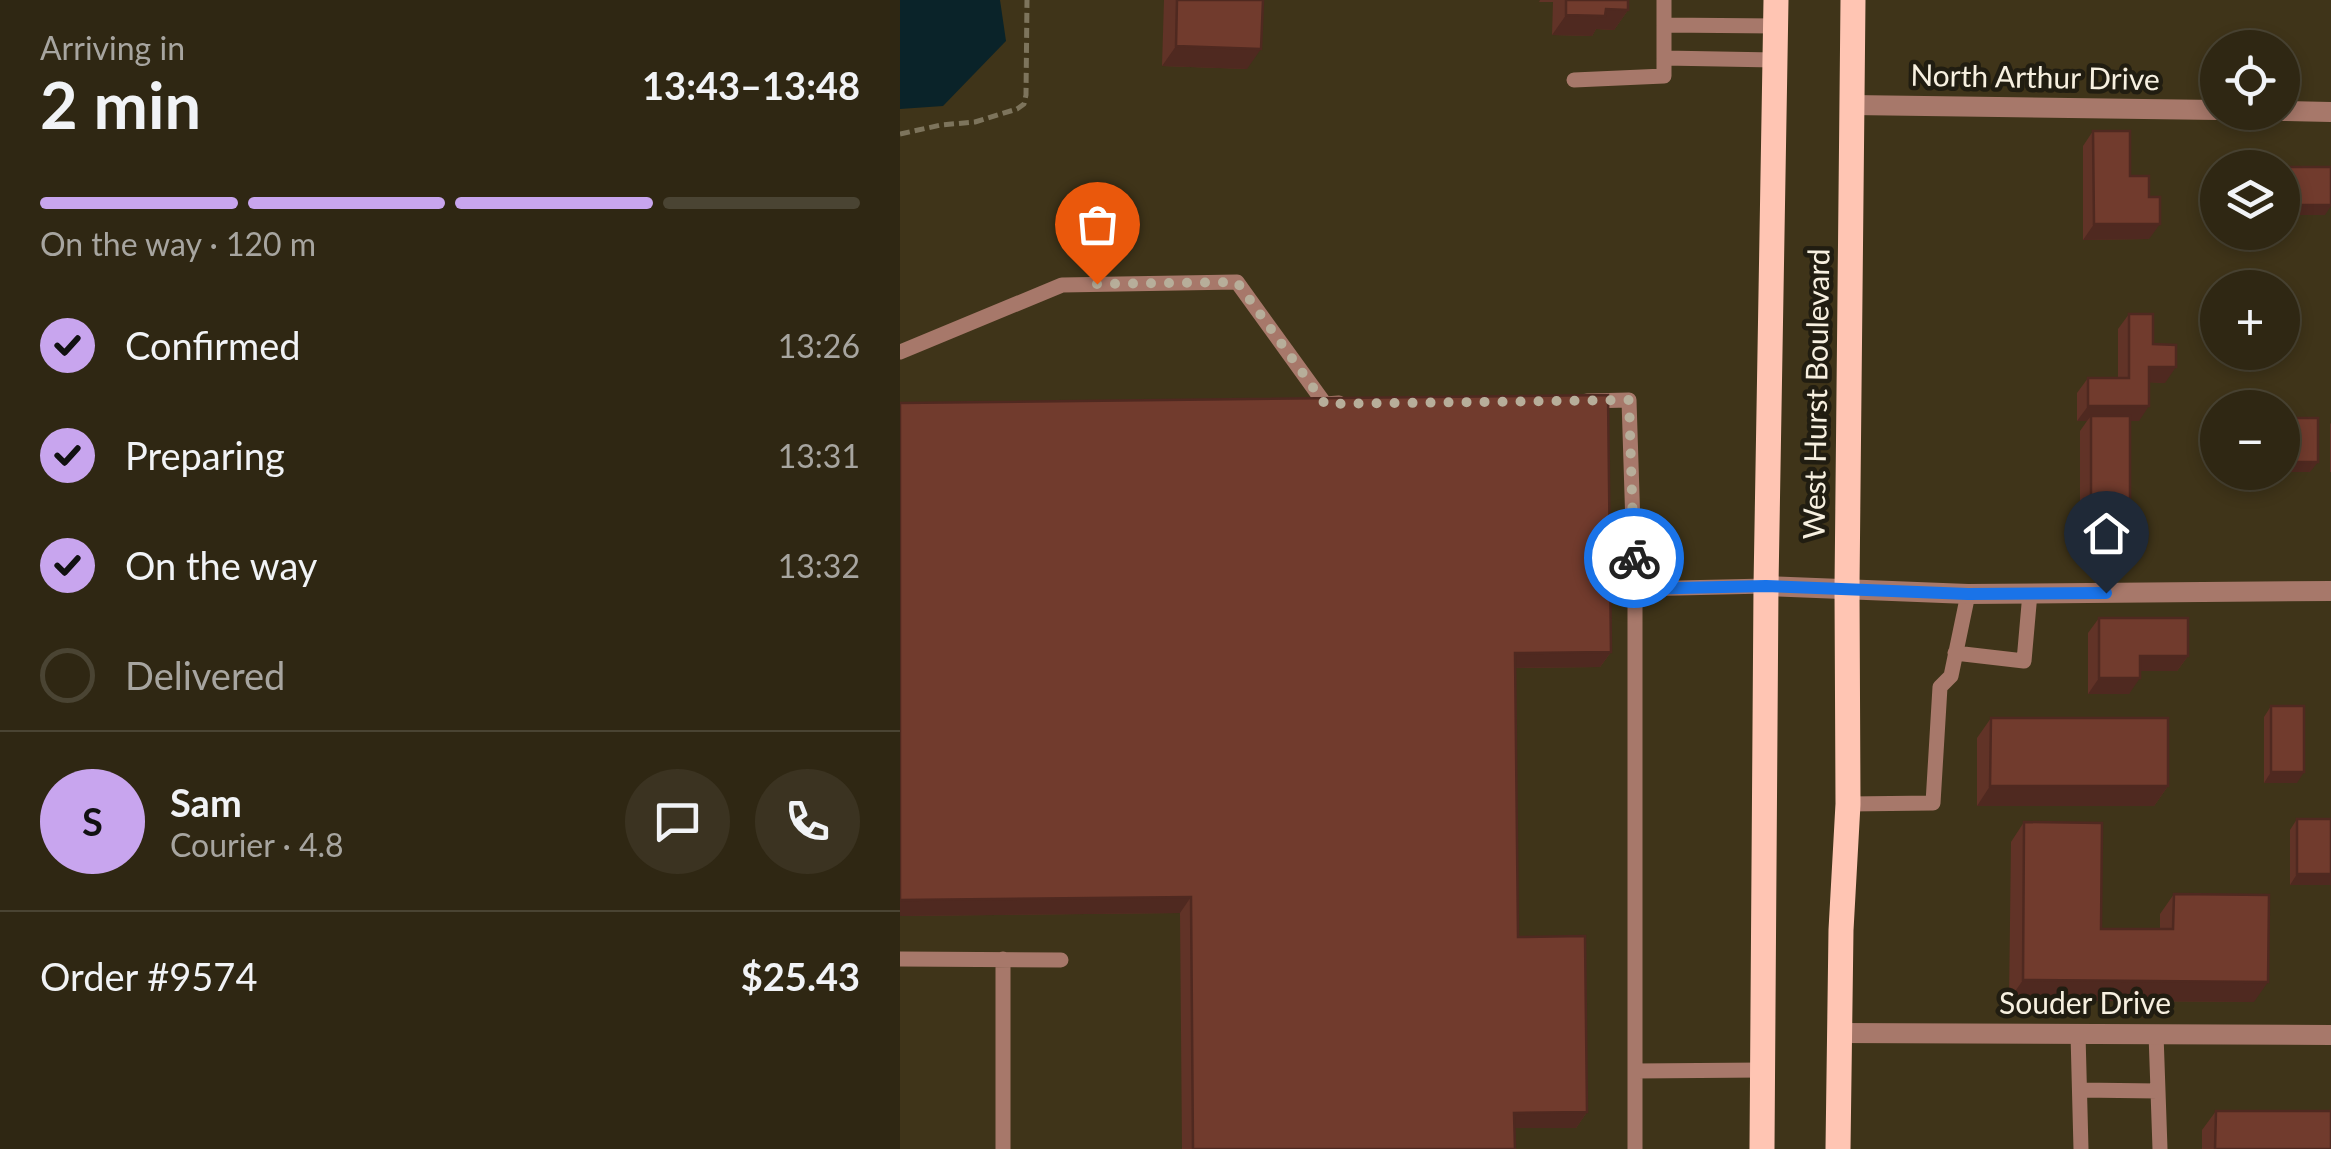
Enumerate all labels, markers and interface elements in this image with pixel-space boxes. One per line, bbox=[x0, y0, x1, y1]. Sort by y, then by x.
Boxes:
text: Arriving in bbox=[40, 28, 185, 67]
map controls bbox=[2200, 30, 2300, 490]
button: locate bbox=[2200, 30, 2300, 130]
street label: North Arthur Drive bbox=[1910, 56, 2160, 96]
text: 13:43–13:48 bbox=[642, 62, 860, 108]
text: 2 min bbox=[40, 65, 201, 143]
button: layers bbox=[2200, 150, 2300, 250]
pin bbox=[1055, 182, 1140, 285]
icon: bag bbox=[1070, 197, 1125, 252]
text: On the way · 120 m bbox=[40, 224, 316, 263]
street label: West Hurst Boulevard bbox=[1794, 248, 1836, 540]
button: + bbox=[2200, 270, 2300, 370]
icon: check bbox=[40, 318, 95, 373]
text: Confirmed bbox=[125, 322, 301, 368]
text: 13:26 bbox=[778, 326, 860, 365]
button: − bbox=[2200, 390, 2300, 490]
icon: check bbox=[40, 428, 95, 483]
text: Preparing bbox=[125, 432, 285, 478]
text: 13:31 bbox=[778, 436, 860, 475]
pin bbox=[2064, 491, 2149, 594]
icon: home bbox=[2079, 506, 2134, 561]
courier bbox=[1584, 508, 1684, 608]
icon: bike bbox=[1607, 531, 1662, 586]
icon: check bbox=[40, 538, 95, 593]
text: On the way bbox=[125, 542, 317, 588]
text: 13:32 bbox=[778, 546, 860, 585]
text: Delivered bbox=[125, 652, 285, 698]
button: chat bbox=[625, 769, 730, 874]
button: phone bbox=[755, 769, 860, 874]
text: Sam bbox=[170, 779, 242, 825]
text: S bbox=[82, 798, 103, 844]
text: Courier · 4.8 bbox=[170, 825, 344, 864]
text: Order #9574 bbox=[40, 953, 257, 999]
text: $25.43 bbox=[741, 953, 860, 999]
street label: Souder Drive bbox=[1999, 984, 2171, 1020]

